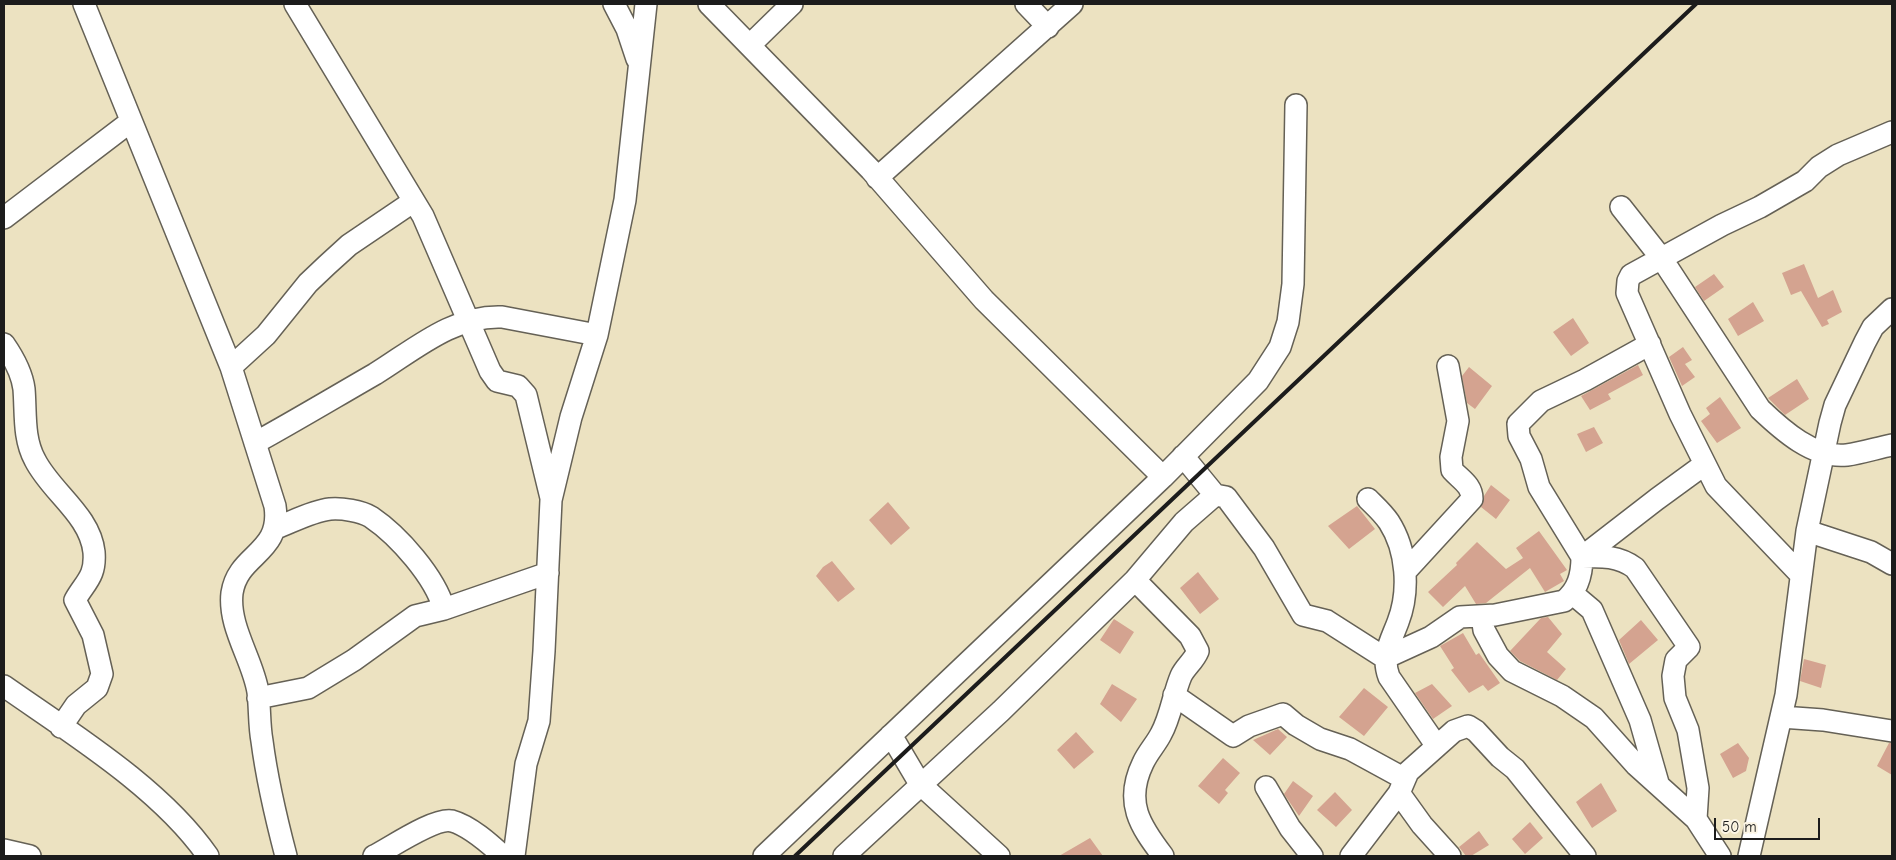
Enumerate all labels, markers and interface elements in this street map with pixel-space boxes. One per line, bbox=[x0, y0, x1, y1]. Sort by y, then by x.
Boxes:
scale bar bbox=[1716, 808, 1822, 840]
text: 50 m bbox=[1722, 818, 1757, 836]

